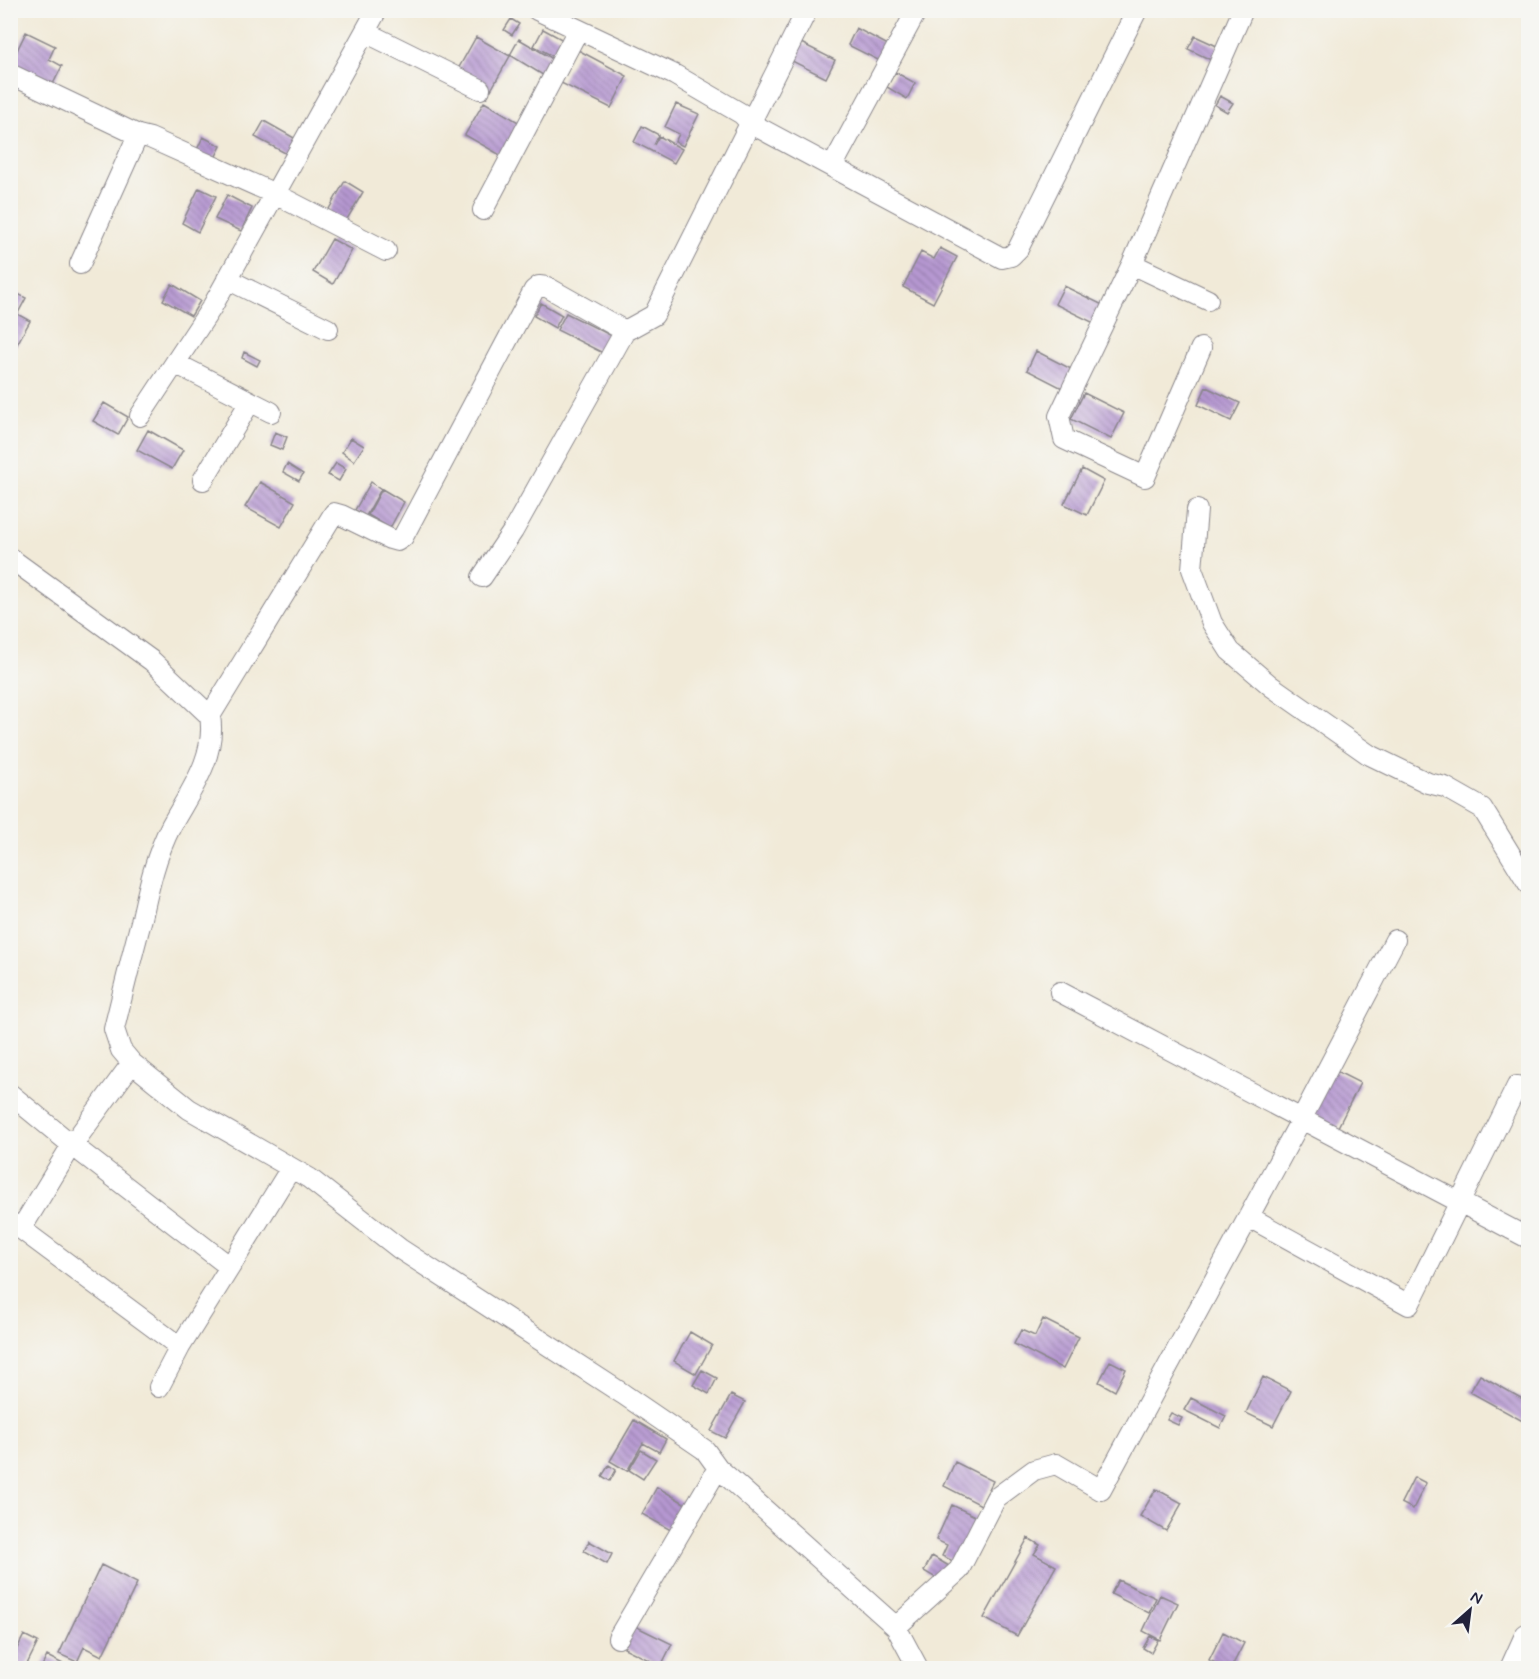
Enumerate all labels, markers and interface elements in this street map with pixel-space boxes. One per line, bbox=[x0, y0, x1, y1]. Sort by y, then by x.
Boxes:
north arrow bbox=[1440, 1580, 1500, 1640]
text: N bbox=[1467, 1586, 1486, 1610]

